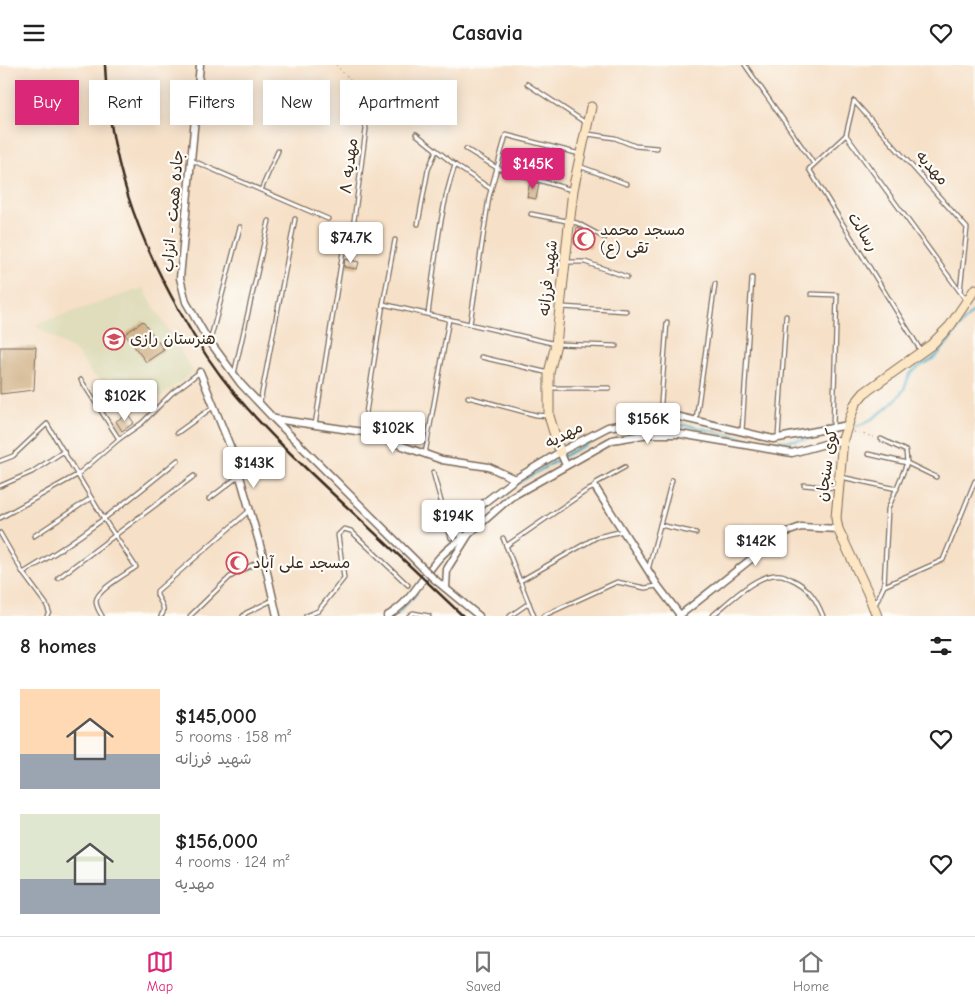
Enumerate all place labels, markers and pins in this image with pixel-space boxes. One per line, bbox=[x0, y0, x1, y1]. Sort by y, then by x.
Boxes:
pin: $145K bbox=[498, 147, 568, 190]
pin: $74.7K bbox=[310, 221, 392, 264]
place label: مسجد محمد تقی (ع) bbox=[600, 221, 685, 259]
mosque icon: مسجد محمد تقی (ع) bbox=[572, 227, 596, 251]
school or university icon: هنرستان رازی bbox=[102, 327, 126, 351]
place label: هنرستان رازی bbox=[130, 330, 216, 348]
pin: $102K bbox=[90, 379, 160, 422]
pin: $156K bbox=[613, 403, 683, 445]
pin: $102K bbox=[358, 411, 428, 454]
pin: $143K bbox=[219, 447, 289, 489]
pin: $194K bbox=[418, 499, 488, 542]
pin: $142K bbox=[721, 525, 791, 567]
mosque icon: مسجد علی آباد bbox=[225, 551, 249, 575]
place label: مسجد علی آباد bbox=[253, 554, 350, 573]

